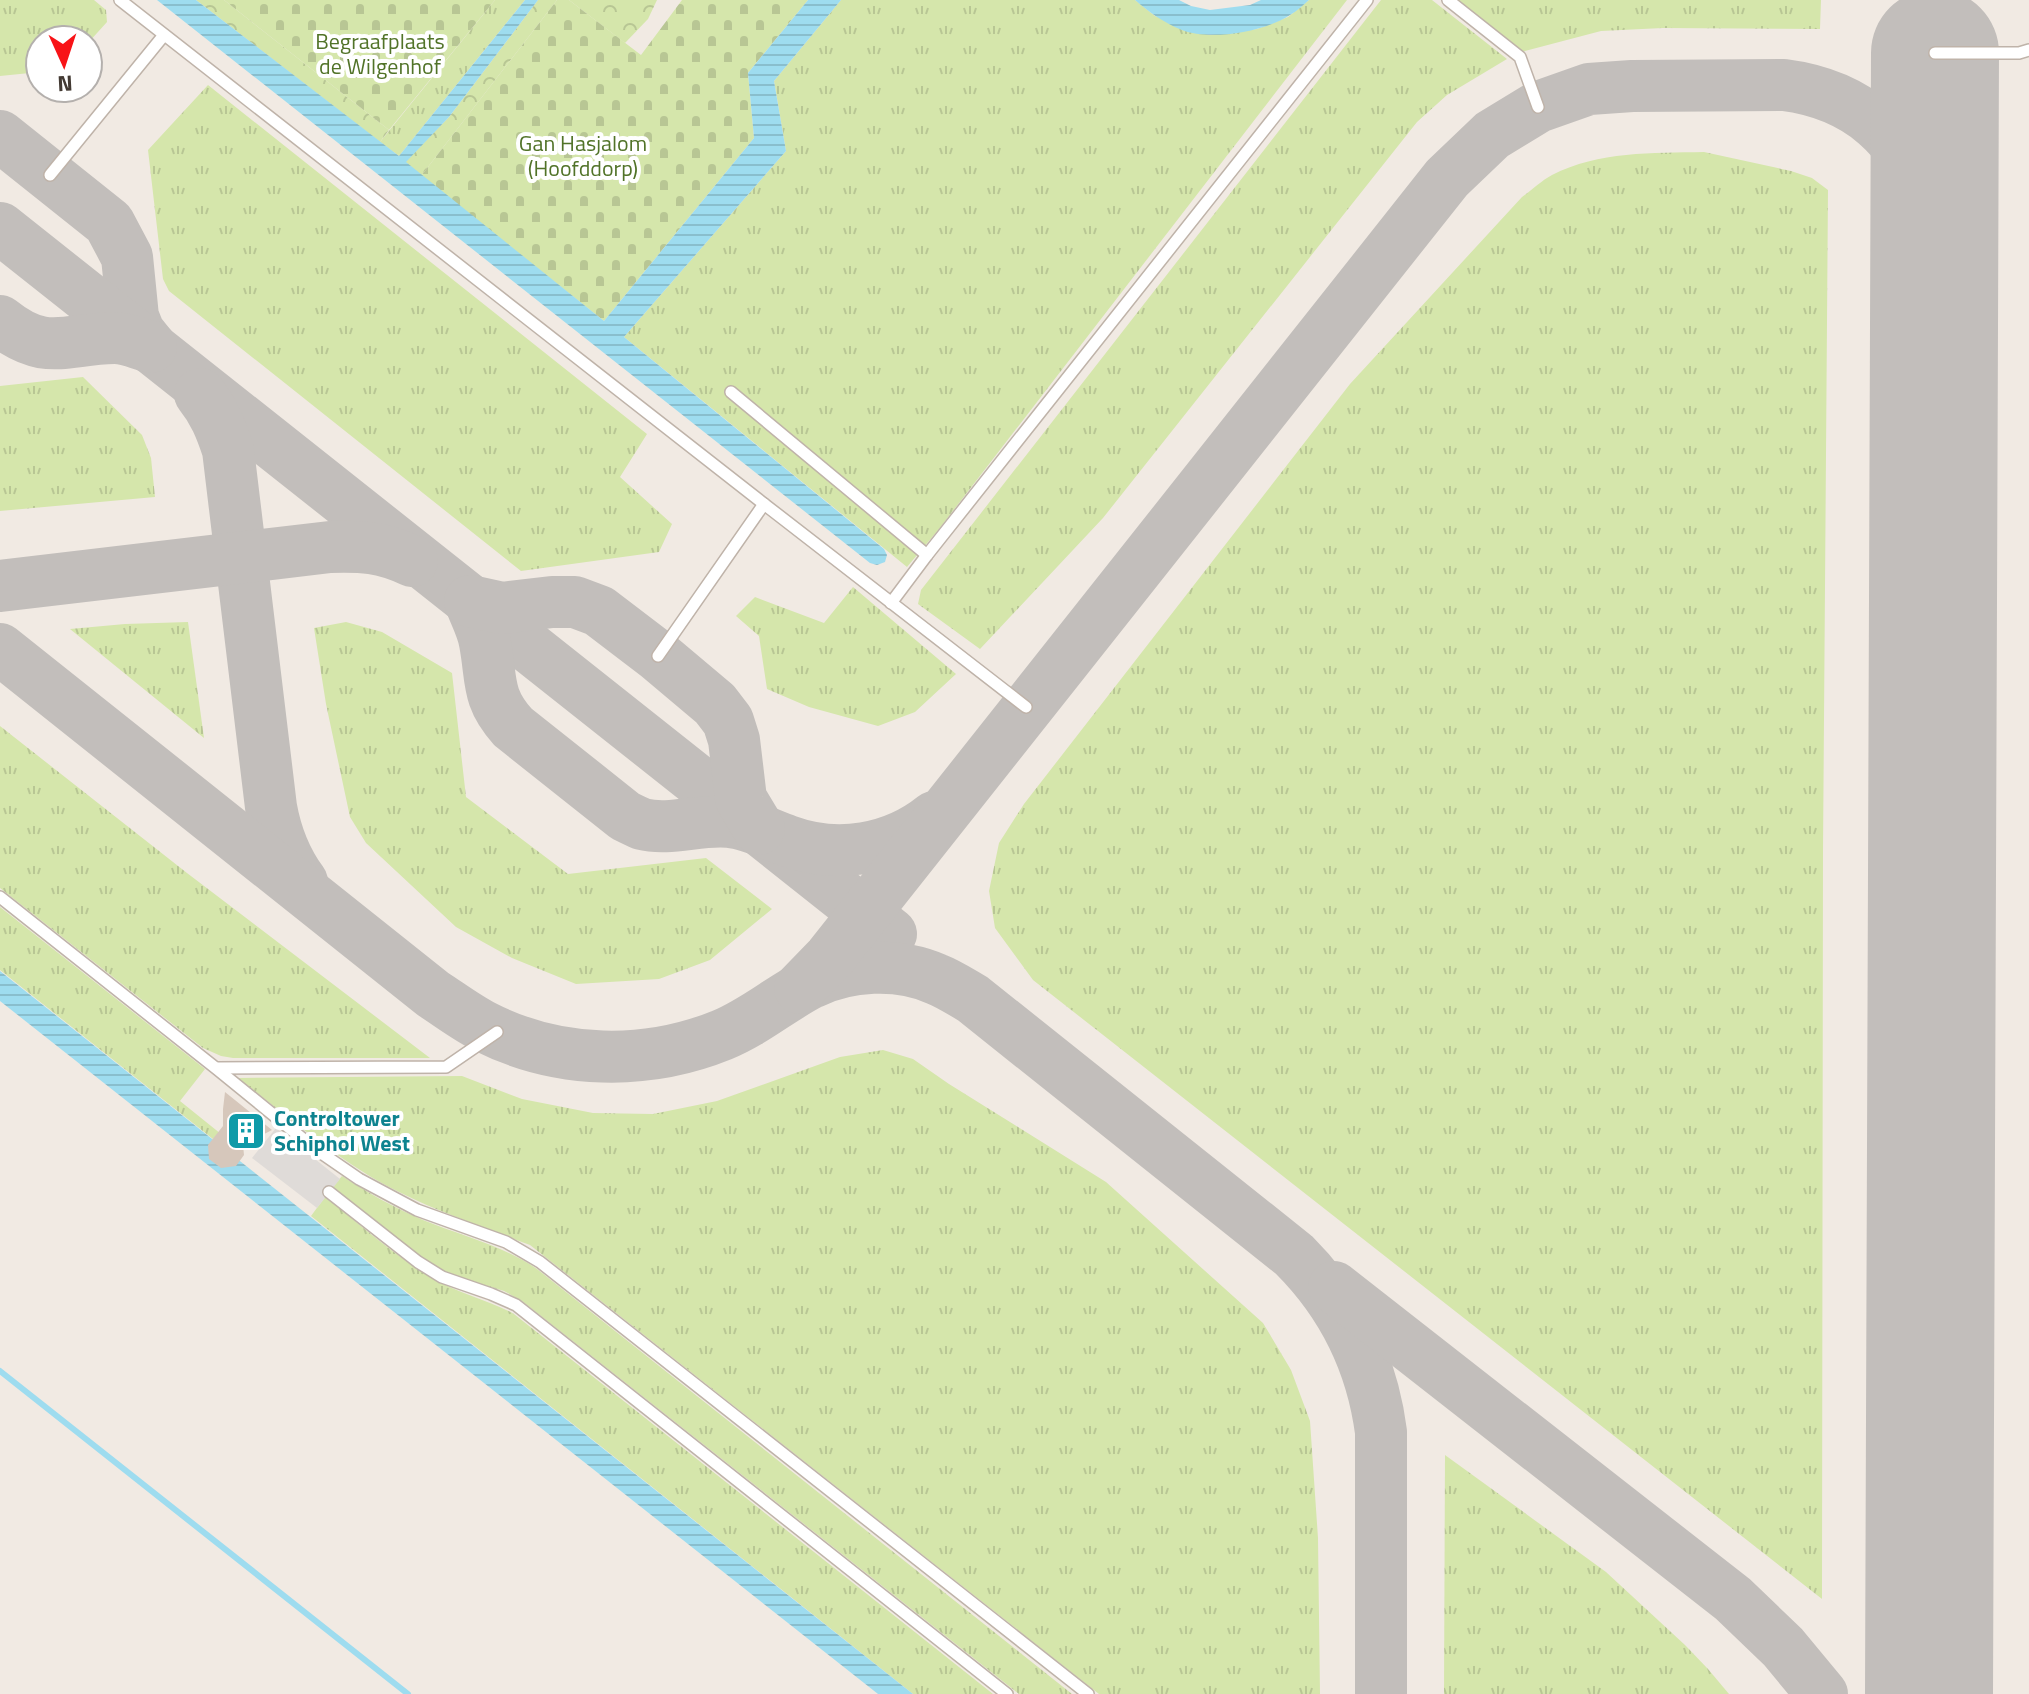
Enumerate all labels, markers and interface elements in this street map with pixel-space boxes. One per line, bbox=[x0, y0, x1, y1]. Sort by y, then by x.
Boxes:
north arrow bbox=[24, 24, 104, 104]
park label: Begraafplaats de Wilgenhof bbox=[315, 24, 445, 83]
text: N bbox=[57, 67, 74, 101]
park label: Gan Hasjalom (Hoofddorp) bbox=[519, 126, 647, 185]
place label: Controltower Schiphol West bbox=[274, 1101, 410, 1160]
building icon: Controltower Schiphol West bbox=[225, 1110, 267, 1152]

